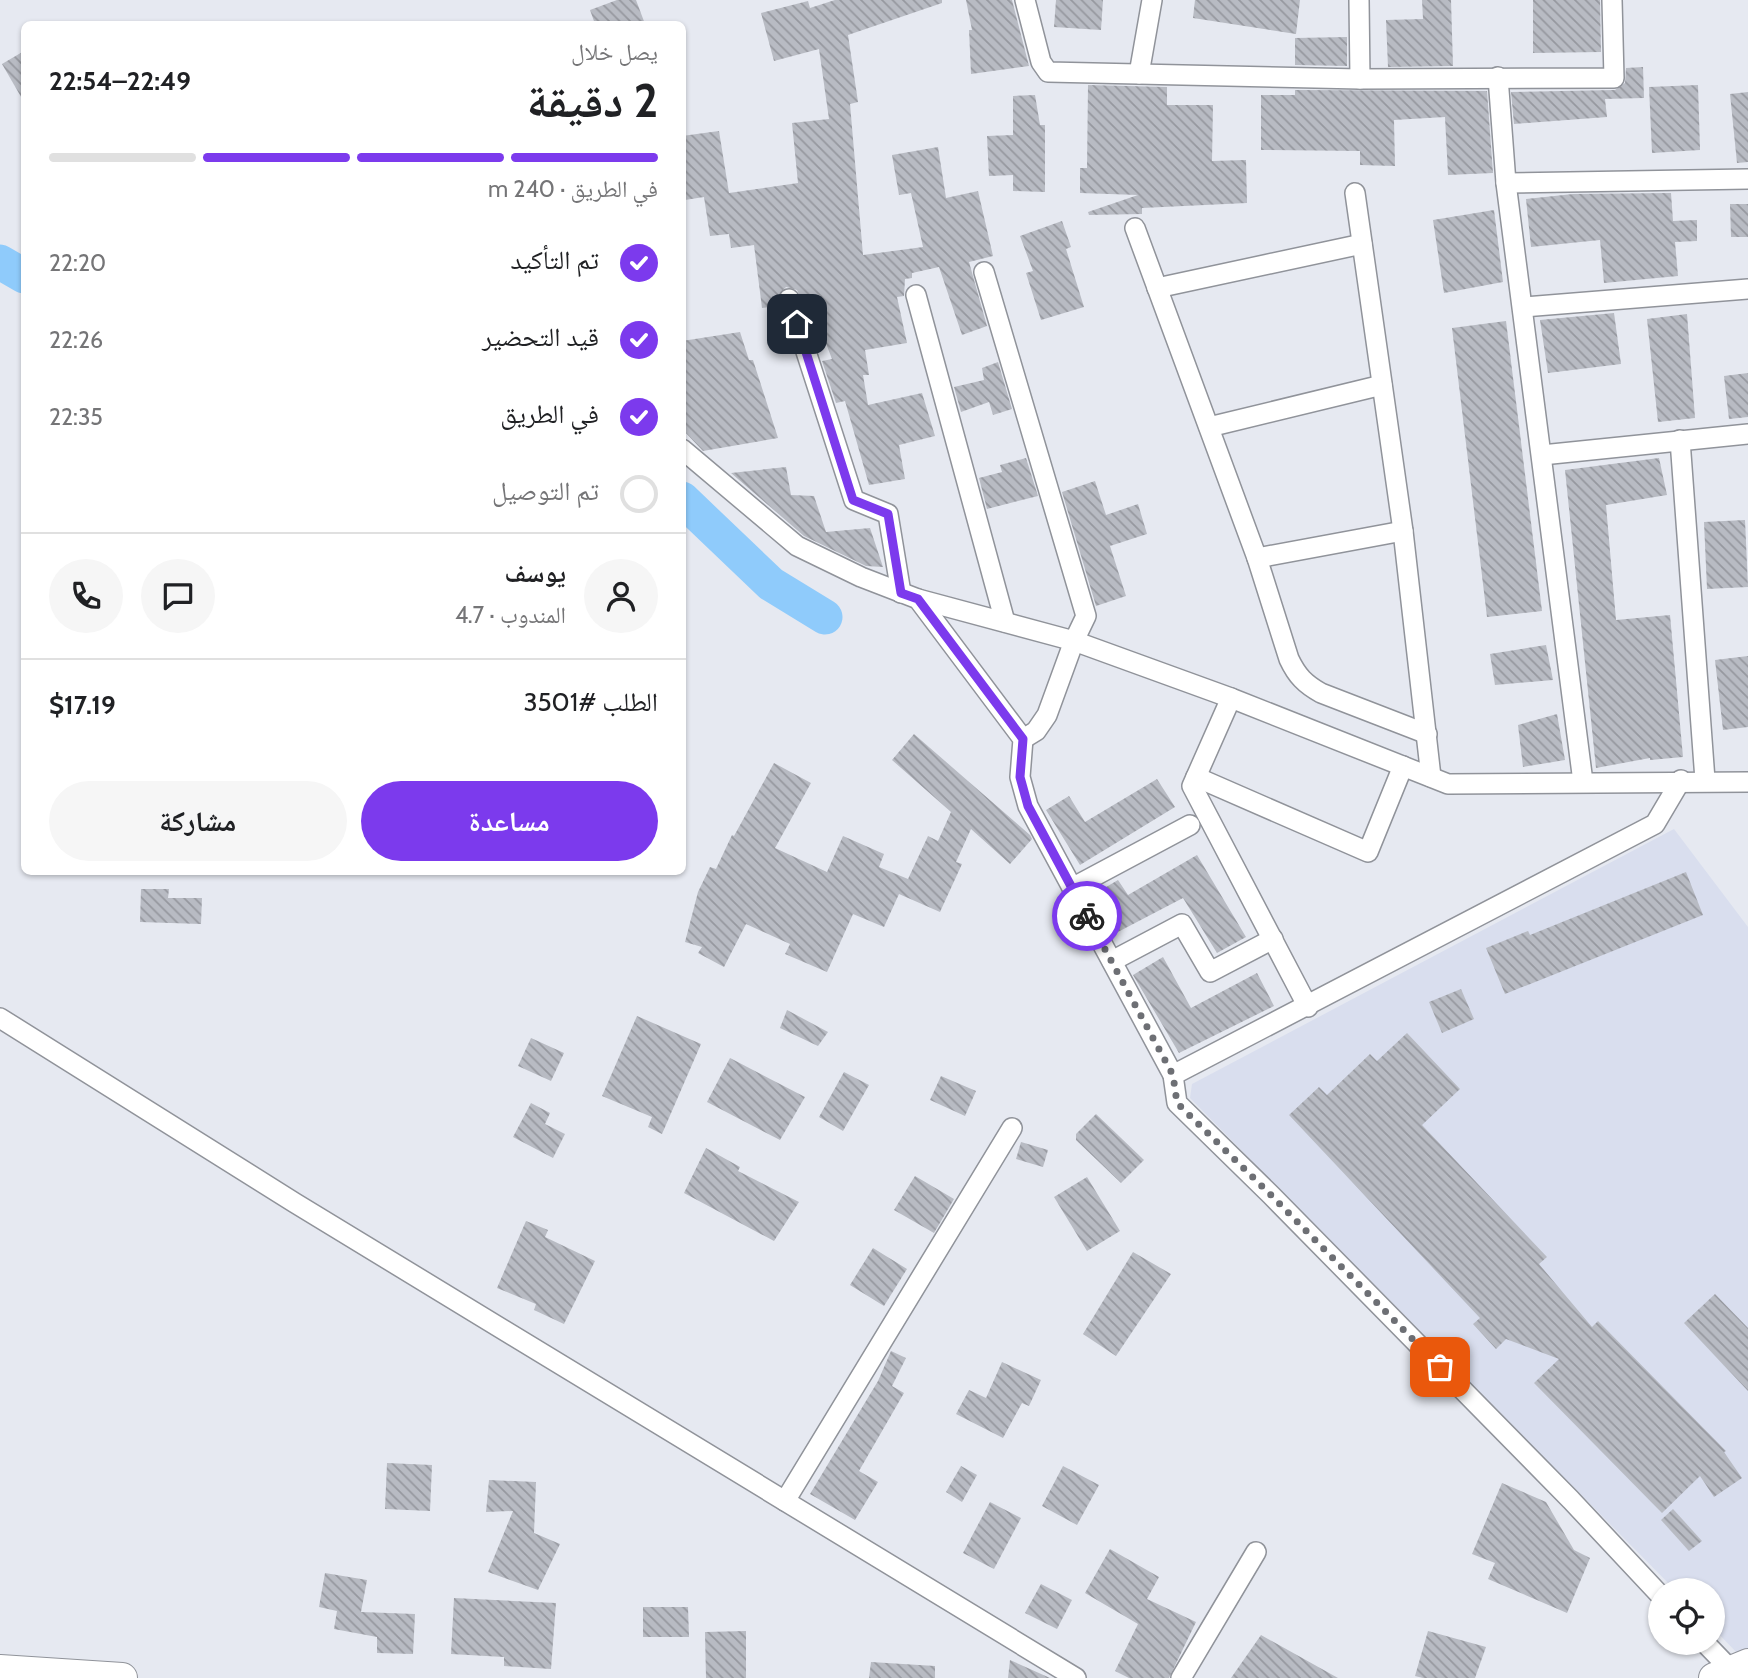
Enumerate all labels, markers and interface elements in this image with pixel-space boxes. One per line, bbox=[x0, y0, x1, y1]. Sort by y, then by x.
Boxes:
text: يصل خلال bbox=[571, 38, 658, 66]
text: 22:49–22:54 bbox=[49, 65, 191, 97]
text: 2 دقيقة bbox=[527, 73, 658, 129]
text: في الطريق · 240 m bbox=[488, 175, 658, 203]
text: تم التأكيد bbox=[510, 244, 599, 276]
icon: check bbox=[620, 244, 658, 282]
text: 22:20 bbox=[49, 249, 106, 277]
pin bbox=[767, 294, 827, 354]
icon: home bbox=[778, 305, 816, 343]
text: قيد التحضير bbox=[482, 321, 599, 353]
icon: check bbox=[620, 321, 658, 359]
text: 22:26 bbox=[49, 326, 103, 354]
text: في الطريق bbox=[500, 398, 599, 430]
icon: check bbox=[620, 398, 658, 436]
text: 22:35 bbox=[49, 403, 103, 431]
text: تم التوصيل bbox=[492, 475, 599, 507]
text: يوسف bbox=[505, 557, 566, 589]
button: phone bbox=[49, 559, 123, 633]
button: chat bbox=[141, 559, 215, 633]
button: person bbox=[584, 559, 658, 633]
text: المندوب · 4.7 bbox=[455, 601, 566, 629]
text: الطلب #3501 bbox=[523, 686, 658, 718]
text: $17.19 bbox=[49, 689, 116, 721]
button: مشاركة bbox=[49, 781, 347, 861]
button: مساعدة bbox=[361, 781, 658, 861]
courier bbox=[1052, 881, 1122, 951]
icon: bike bbox=[1068, 897, 1106, 935]
pin bbox=[1410, 1337, 1470, 1397]
icon: bag bbox=[1421, 1348, 1459, 1386]
map controls bbox=[1648, 1578, 1725, 1655]
button: locate bbox=[1648, 1578, 1725, 1655]

